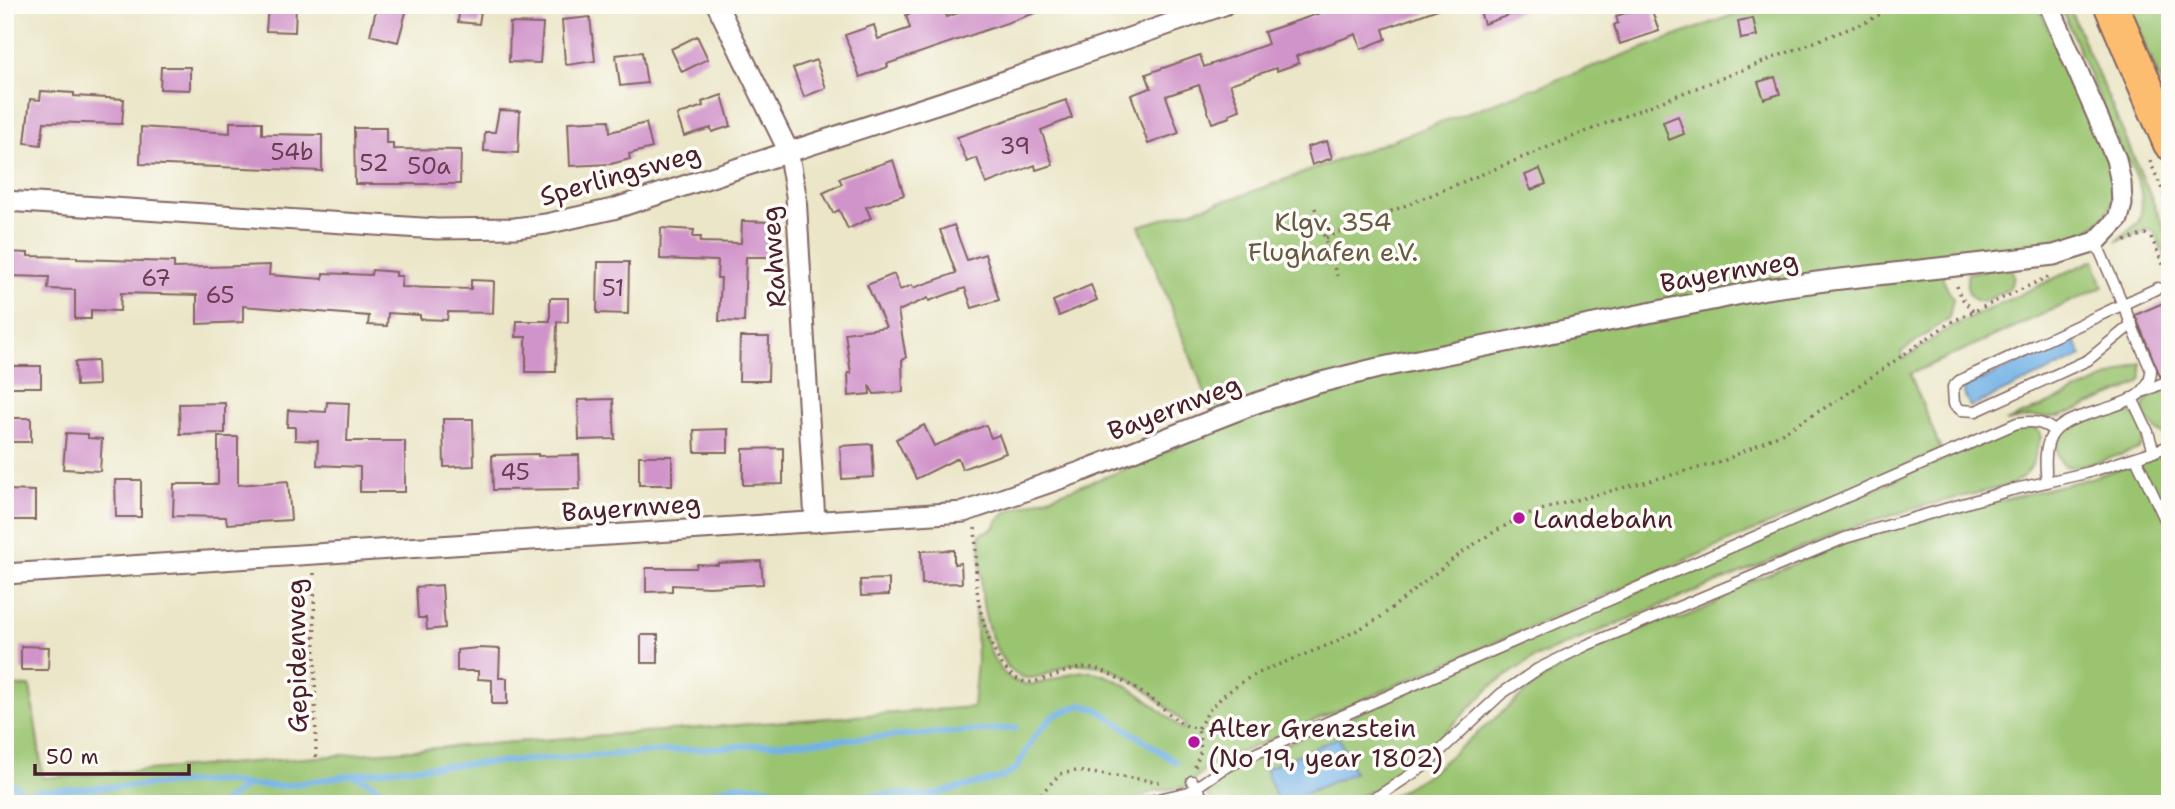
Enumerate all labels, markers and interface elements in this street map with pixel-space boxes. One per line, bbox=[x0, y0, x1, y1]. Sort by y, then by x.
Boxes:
house number: 39 bbox=[1000, 131, 1030, 161]
street label: Sperlingsweg bbox=[536, 134, 704, 214]
house number: 54b bbox=[270, 137, 314, 167]
house number: 52 bbox=[360, 148, 389, 178]
house number: 50a bbox=[407, 151, 451, 181]
park label: Klgv. 354 Flughafen e.V. bbox=[1248, 204, 1418, 269]
street label: Rahweg bbox=[752, 205, 794, 309]
street label: Bayernweg bbox=[1657, 242, 1801, 300]
house number: 67 bbox=[141, 263, 171, 293]
house number: 51 bbox=[602, 273, 624, 303]
house number: 65 bbox=[205, 280, 235, 310]
street label: Bayernweg bbox=[1103, 366, 1245, 448]
house number: 45 bbox=[500, 457, 530, 487]
street label: Bayernweg bbox=[560, 485, 702, 529]
place label: Landebahn bbox=[1533, 501, 1673, 536]
marker: Landebahn bbox=[1511, 510, 1527, 526]
street label: Gepidenweg bbox=[277, 578, 315, 734]
place label: Alter Grenzstein (No 19, year 1802) bbox=[1208, 710, 1443, 775]
scale bar bbox=[35, 732, 189, 776]
marker: Alter Grenzstein (No 19, year 1802) bbox=[1186, 734, 1202, 750]
text: 50 m bbox=[46, 743, 99, 771]

